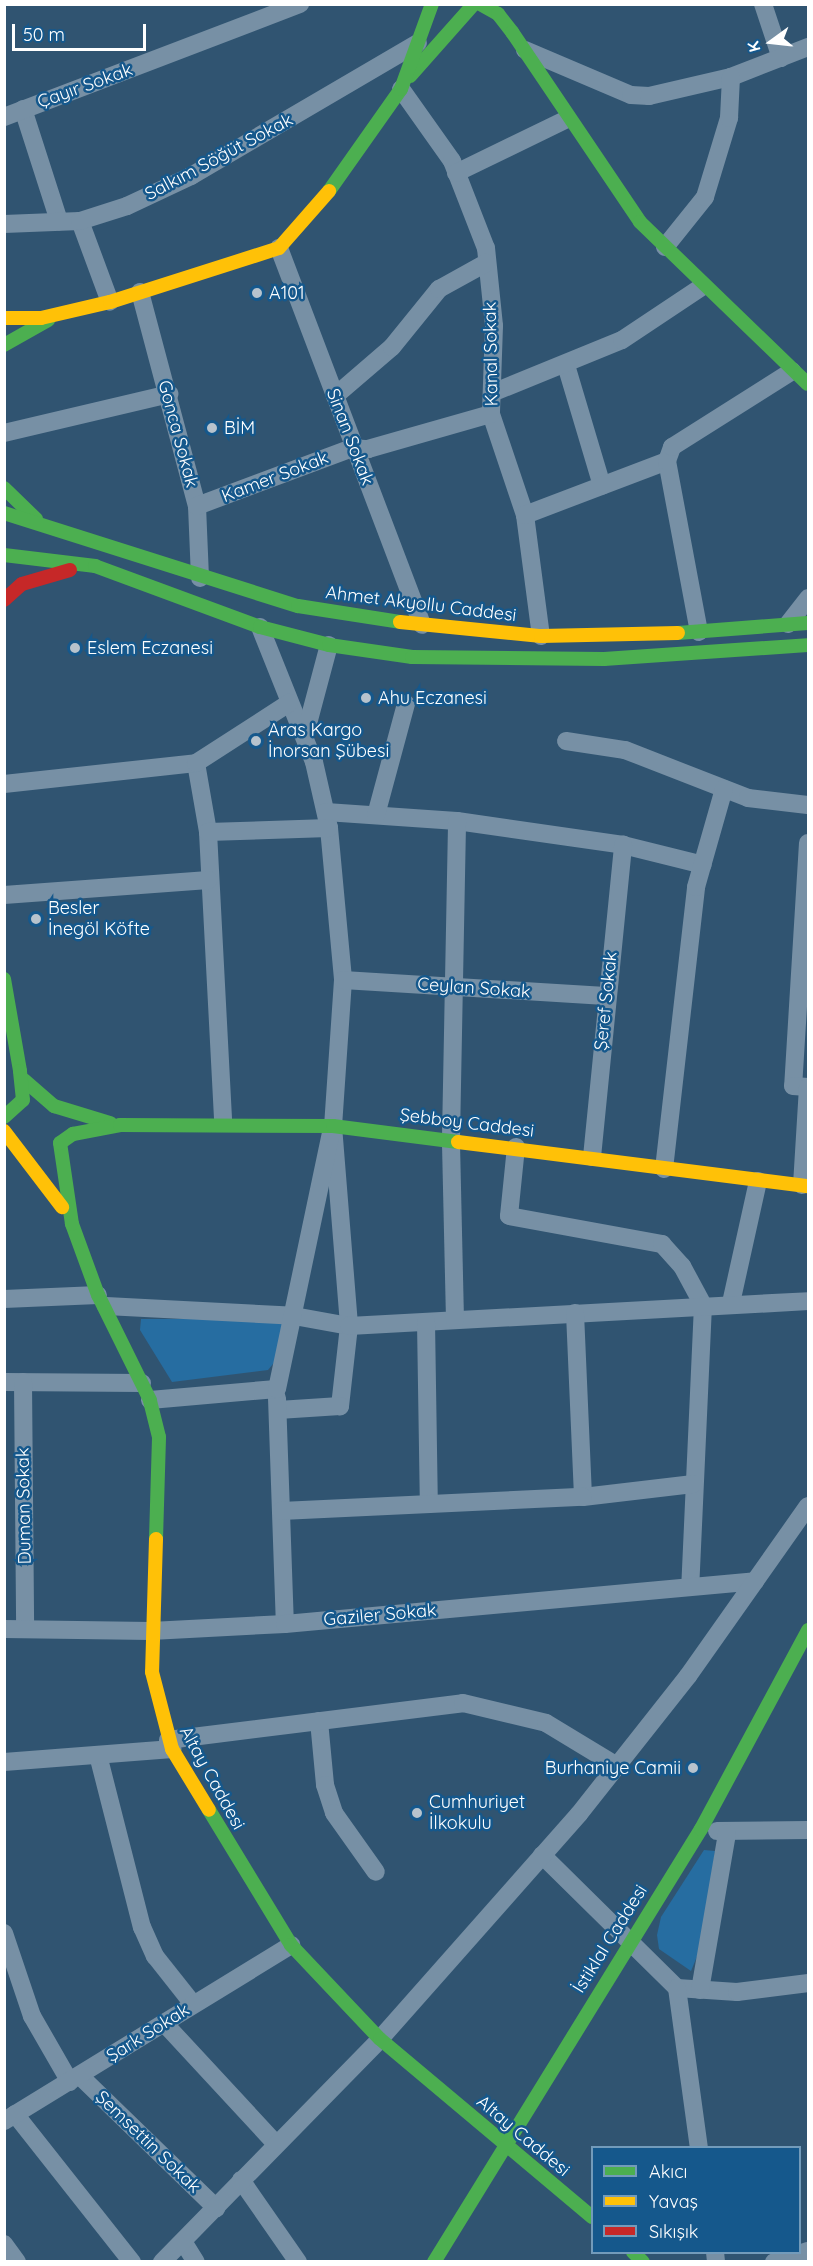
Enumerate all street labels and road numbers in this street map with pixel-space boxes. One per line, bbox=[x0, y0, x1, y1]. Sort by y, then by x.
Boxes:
street label: Çayır Sokak bbox=[34, 59, 136, 113]
street label: Salkım Söğüt Sokak bbox=[141, 109, 297, 205]
street label: Kanal Sokak bbox=[479, 302, 503, 406]
street label: Gonca Sokak bbox=[153, 378, 203, 490]
street label: Sinan Sokak bbox=[322, 386, 378, 488]
street label: Kamer Sokak bbox=[219, 447, 331, 507]
street label: Ahmet Akyollu Caddesi bbox=[324, 582, 518, 626]
street label: Şeref Sokak bbox=[590, 950, 622, 1052]
street label: Ceylan Sokak bbox=[417, 973, 531, 1003]
street label: Şebboy Caddesi bbox=[399, 1104, 535, 1142]
street label: Duman Sokak bbox=[12, 1447, 36, 1565]
street label: Gaziler Sokak bbox=[323, 1599, 437, 1631]
street label: Altay Caddesi bbox=[175, 1723, 249, 1833]
street label: İstiklal Caddesi bbox=[568, 1881, 652, 1997]
street label: Şark Sokak bbox=[103, 1999, 193, 2067]
street label: Şemsettin Sokak bbox=[91, 2086, 205, 2198]
street label: Altay Caddesi bbox=[472, 2091, 574, 2181]

